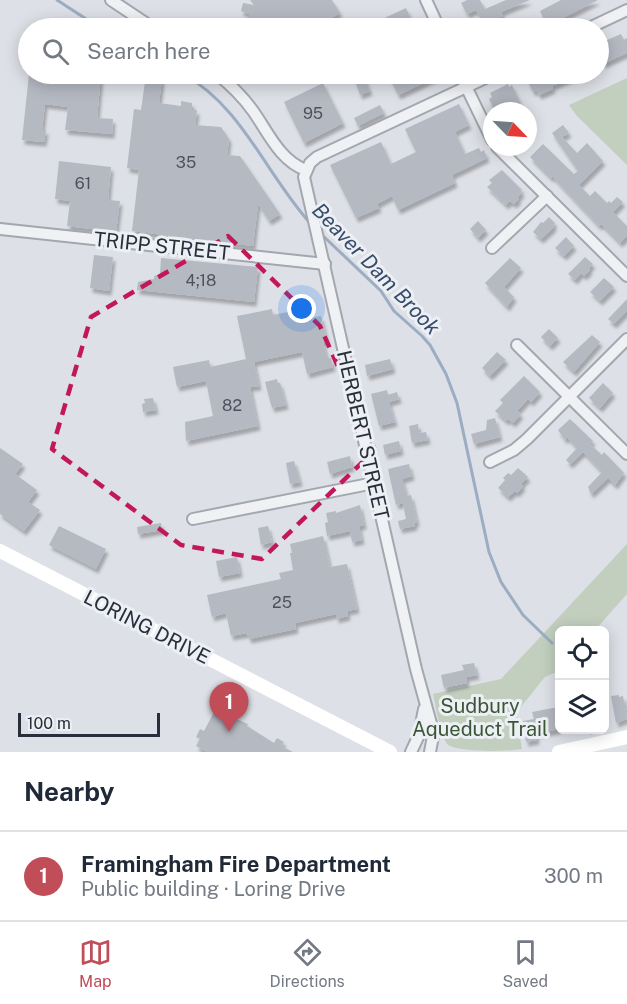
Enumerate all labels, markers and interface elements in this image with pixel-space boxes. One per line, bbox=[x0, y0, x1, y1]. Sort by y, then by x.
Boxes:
search box bbox=[18, 18, 609, 84]
icon: search bbox=[39, 35, 72, 68]
text: Search here bbox=[87, 38, 211, 64]
north arrow bbox=[483, 102, 537, 156]
house number: 95 bbox=[303, 104, 323, 123]
house number: 35 bbox=[176, 153, 196, 172]
house number: 61 bbox=[75, 174, 91, 193]
water label: Beaver Dam Brook bbox=[307, 198, 446, 340]
street label: TRIPP STREET bbox=[93, 227, 232, 265]
house number: 4;18 bbox=[186, 271, 216, 290]
your location bbox=[287, 294, 316, 323]
street label: HERBERT STREET bbox=[332, 348, 394, 522]
house number: 82 bbox=[222, 396, 242, 415]
street label: LORING DRIVE bbox=[80, 585, 214, 669]
house number: 25 bbox=[272, 593, 292, 612]
map controls bbox=[555, 626, 609, 734]
button: locate bbox=[555, 626, 609, 680]
button: layers bbox=[555, 680, 609, 734]
pin: 1 bbox=[210, 682, 248, 732]
park label: Sudbury Aqueduct Trail bbox=[412, 694, 548, 741]
scale bar bbox=[18, 710, 160, 738]
text: 100 m bbox=[27, 714, 71, 733]
text: Nearby bbox=[24, 776, 114, 807]
text: Framingham Fire Department bbox=[81, 851, 391, 877]
text: 1 bbox=[39, 864, 48, 888]
text: 300 m bbox=[544, 864, 603, 888]
text: Public building · Loring Drive bbox=[81, 877, 346, 901]
tab: Map bbox=[79, 936, 112, 991]
tab: Directions bbox=[270, 936, 345, 991]
tab: Saved bbox=[502, 936, 548, 991]

